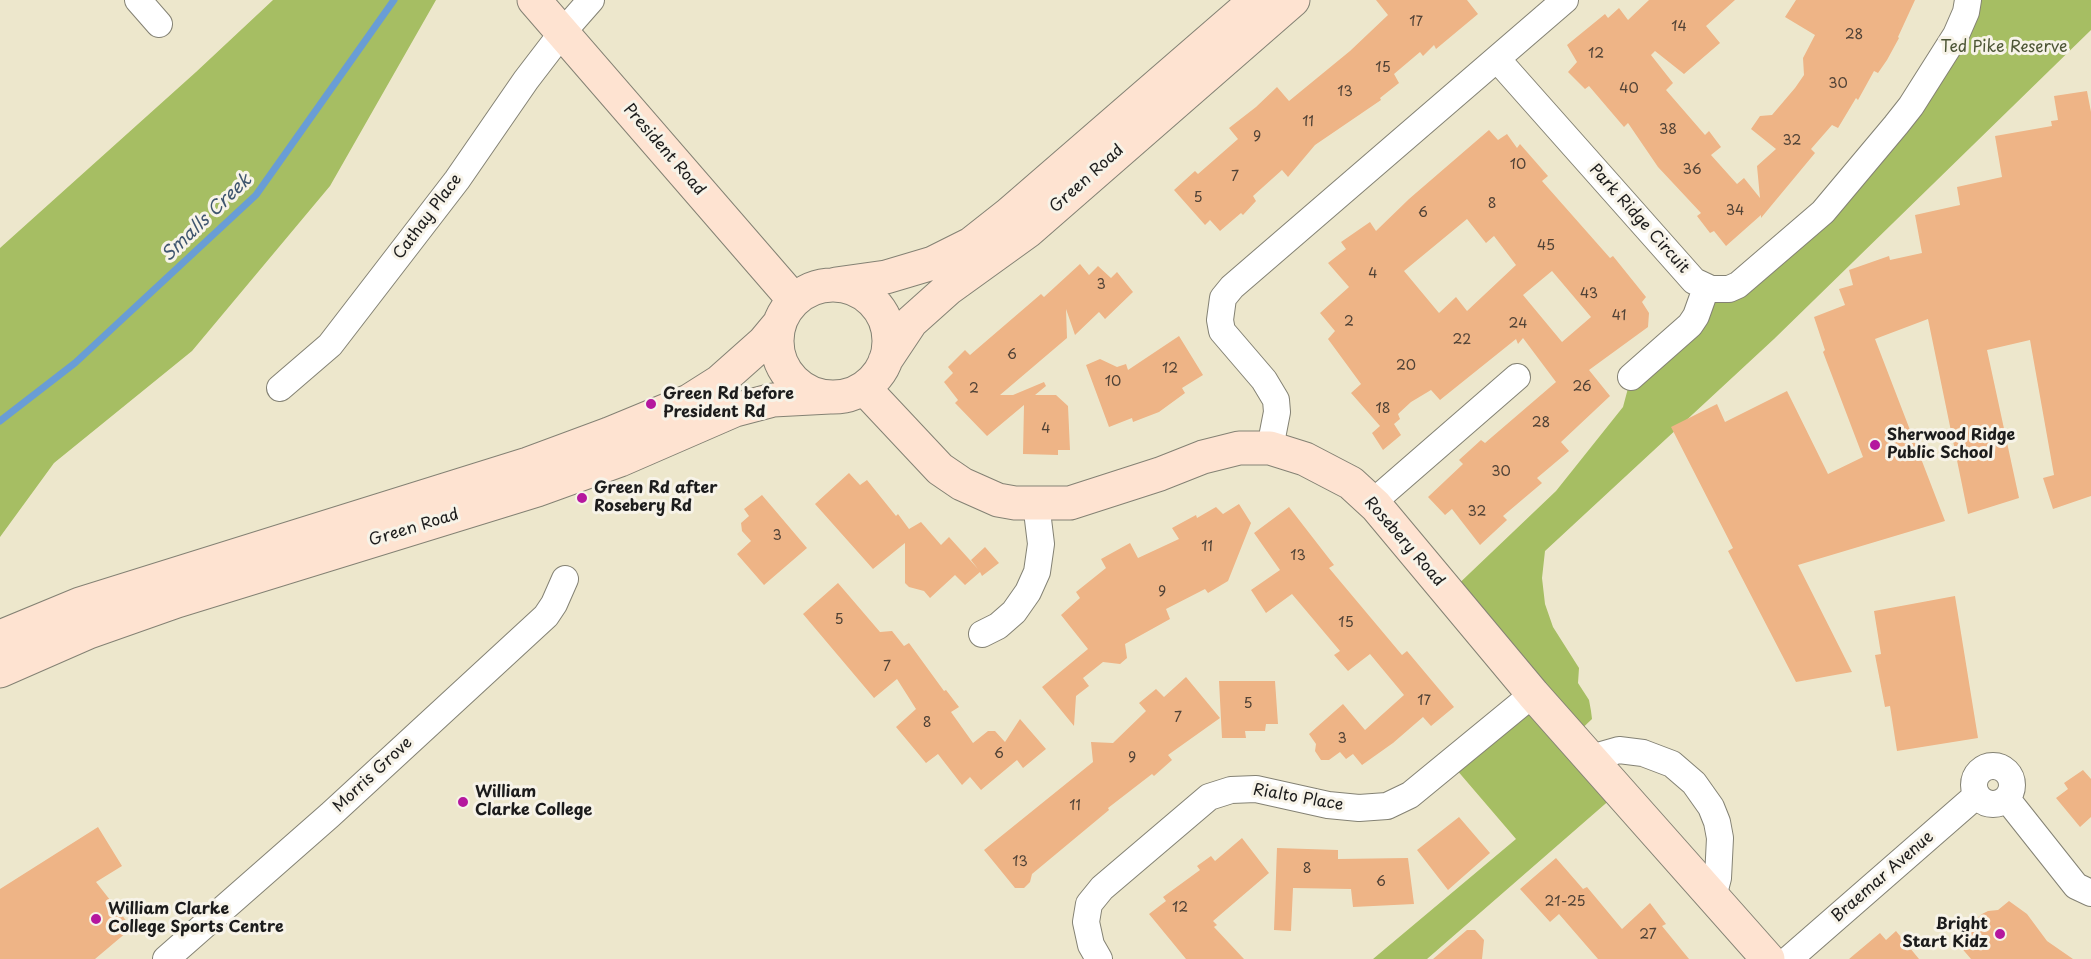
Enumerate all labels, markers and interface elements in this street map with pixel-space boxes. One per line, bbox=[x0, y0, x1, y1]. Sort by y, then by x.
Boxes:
house number: 17 bbox=[1409, 14, 1423, 30]
house number: 14 bbox=[1671, 19, 1687, 35]
house number: 28 bbox=[1845, 27, 1863, 43]
park label: Ted Pike Reserve bbox=[1941, 38, 2067, 58]
house number: 12 bbox=[1588, 46, 1604, 62]
house number: 15 bbox=[1375, 60, 1391, 76]
house number: 30 bbox=[1828, 76, 1848, 92]
house number: 40 bbox=[1619, 81, 1639, 97]
house number: 13 bbox=[1337, 84, 1353, 100]
street label: President Road bbox=[619, 100, 709, 200]
house number: 11 bbox=[1302, 114, 1314, 130]
house number: 38 bbox=[1659, 122, 1677, 138]
house number: 9 bbox=[1253, 129, 1261, 145]
house number: 32 bbox=[1783, 133, 1801, 149]
street label: Green Road bbox=[1046, 141, 1128, 217]
house number: 10 bbox=[1510, 157, 1526, 173]
street label: Park Ridge Circuit bbox=[1585, 160, 1693, 278]
house number: 36 bbox=[1682, 162, 1702, 178]
house number: 7 bbox=[1231, 169, 1239, 185]
water label: Smalls Creek bbox=[158, 170, 256, 266]
street label: Cathay Place bbox=[390, 171, 466, 263]
house number: 5 bbox=[1193, 190, 1203, 206]
house number: 8 bbox=[1488, 196, 1496, 212]
house number: 34 bbox=[1726, 203, 1744, 219]
house number: 6 bbox=[1418, 205, 1428, 221]
house number: 45 bbox=[1537, 238, 1555, 254]
house number: 4 bbox=[1368, 266, 1378, 282]
house number: 3 bbox=[1096, 277, 1106, 293]
house number: 43 bbox=[1580, 286, 1598, 302]
house number: 41 bbox=[1612, 308, 1626, 324]
house number: 2 bbox=[1344, 314, 1354, 330]
house number: 24 bbox=[1509, 316, 1527, 332]
house number: 22 bbox=[1453, 332, 1471, 348]
house number: 6 bbox=[1007, 347, 1017, 363]
house number: 20 bbox=[1396, 358, 1416, 374]
house number: 12 bbox=[1162, 361, 1178, 377]
house number: 10 bbox=[1105, 374, 1121, 390]
house number: 26 bbox=[1572, 379, 1592, 395]
house number: 2 bbox=[969, 381, 979, 397]
place label: Green Rd before President Rd bbox=[663, 385, 794, 423]
marker: Green Rd before President Rd bbox=[644, 397, 658, 411]
house number: 18 bbox=[1375, 401, 1391, 417]
house number: 28 bbox=[1532, 415, 1550, 431]
house number: 4 bbox=[1041, 421, 1051, 437]
place label: Sherwood Ridge Public School bbox=[1887, 426, 2015, 464]
marker: Sherwood Ridge Public School bbox=[1868, 438, 1882, 452]
house number: 30 bbox=[1491, 464, 1511, 480]
place label: Green Rd after Rosebery Rd bbox=[594, 479, 718, 517]
marker: Green Rd after Rosebery Rd bbox=[575, 491, 589, 505]
street label: Rosebery Road bbox=[1360, 493, 1448, 591]
house number: 32 bbox=[1468, 504, 1486, 520]
street label: Green Road bbox=[367, 505, 461, 551]
house number: 3 bbox=[772, 528, 782, 544]
house number: 11 bbox=[1201, 539, 1213, 555]
house number: 13 bbox=[1290, 548, 1306, 564]
house number: 9 bbox=[1158, 584, 1166, 600]
house number: 5 bbox=[834, 612, 844, 628]
house number: 15 bbox=[1338, 615, 1354, 631]
house number: 7 bbox=[883, 659, 891, 675]
house number: 17 bbox=[1417, 693, 1431, 709]
house number: 5 bbox=[1243, 696, 1253, 712]
house number: 7 bbox=[1174, 710, 1182, 726]
house number: 8 bbox=[923, 715, 931, 731]
house number: 3 bbox=[1337, 731, 1347, 747]
street label: Morris Grove bbox=[329, 733, 417, 817]
house number: 6 bbox=[994, 746, 1004, 762]
house number: 9 bbox=[1128, 750, 1136, 766]
street label: Rialto Place bbox=[1251, 781, 1345, 815]
place label: William Clarke College bbox=[475, 783, 592, 821]
marker: William Clarke College bbox=[456, 795, 470, 809]
house number: 11 bbox=[1069, 798, 1081, 814]
street label: Braemar Avenue bbox=[1828, 828, 1938, 926]
house number: 13 bbox=[1012, 854, 1028, 870]
house number: 8 bbox=[1303, 861, 1311, 877]
house number: 6 bbox=[1376, 874, 1386, 890]
house number: 21-25 bbox=[1544, 894, 1586, 910]
place label: William Clarke College Sports Centre bbox=[108, 900, 284, 938]
house number: 12 bbox=[1172, 900, 1188, 916]
marker: William Clarke College Sports Centre bbox=[89, 912, 103, 926]
place label: Bright Start Kidz bbox=[1902, 915, 1988, 953]
house number: 27 bbox=[1639, 927, 1657, 943]
marker: Bright Start Kidz bbox=[1993, 927, 2007, 941]

